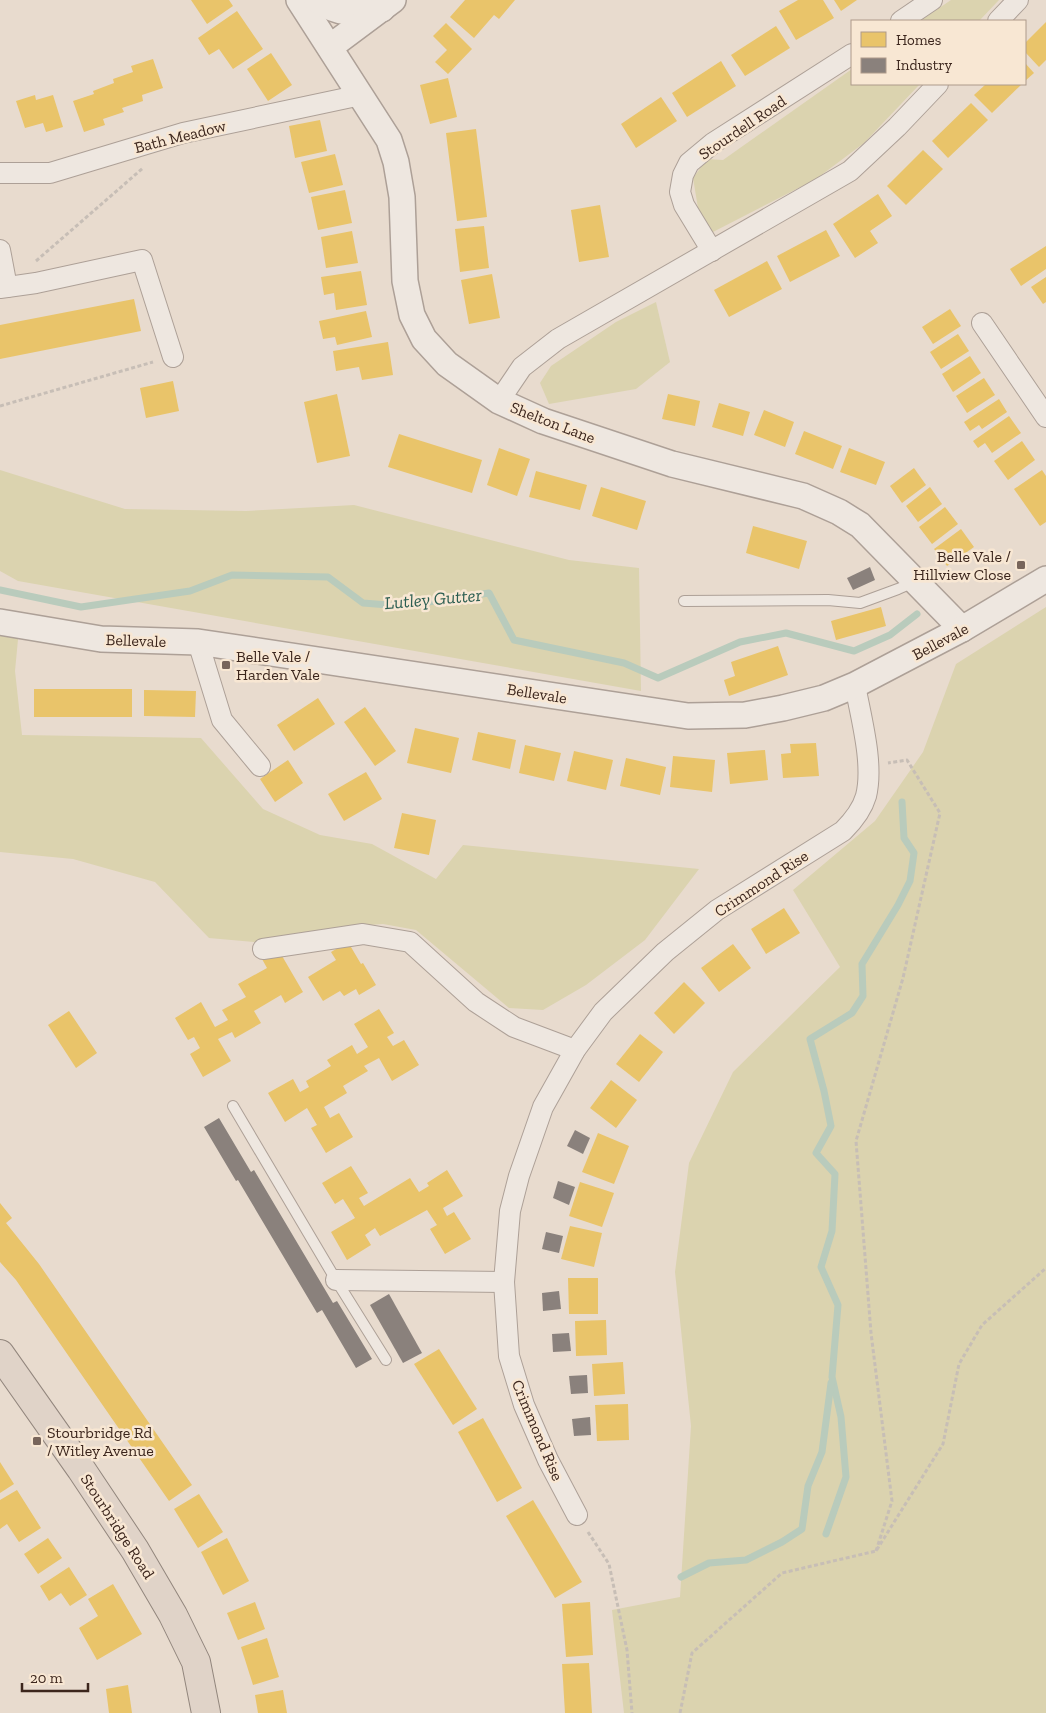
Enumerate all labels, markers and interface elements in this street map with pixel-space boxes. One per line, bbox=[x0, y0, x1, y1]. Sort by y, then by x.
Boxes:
legend bbox=[851, 20, 1026, 85]
text: Homes bbox=[896, 31, 941, 49]
text: Industry bbox=[896, 56, 953, 74]
street label: Stourdell Road bbox=[695, 91, 790, 164]
street label: Bath Meadow bbox=[132, 116, 229, 157]
street label: Shelton Lane bbox=[508, 398, 598, 447]
place label: Belle Vale / Hillview Close bbox=[913, 547, 1012, 584]
marker: Belle Vale / Hillview Close bbox=[1015, 559, 1027, 571]
water label: Lutley Gutter bbox=[384, 584, 483, 614]
street label: Bellevale bbox=[909, 619, 971, 664]
street label: Bellevale bbox=[105, 630, 167, 651]
place label: Belle Vale / Harden Vale bbox=[236, 647, 320, 684]
marker: Belle Vale / Harden Vale bbox=[220, 659, 232, 671]
street label: Bellevale bbox=[506, 679, 568, 708]
street label: Crimmond Rise bbox=[711, 846, 812, 921]
street label: Crimmond Rise bbox=[508, 1377, 567, 1484]
place label: Stourbridge Rd / Witley Avenue bbox=[47, 1423, 154, 1460]
marker: Stourbridge Rd / Witley Avenue bbox=[31, 1435, 43, 1447]
street label: Stourbridge Road bbox=[77, 1470, 159, 1582]
scale bar bbox=[22, 1660, 89, 1692]
text: 20 m bbox=[30, 1669, 63, 1687]

